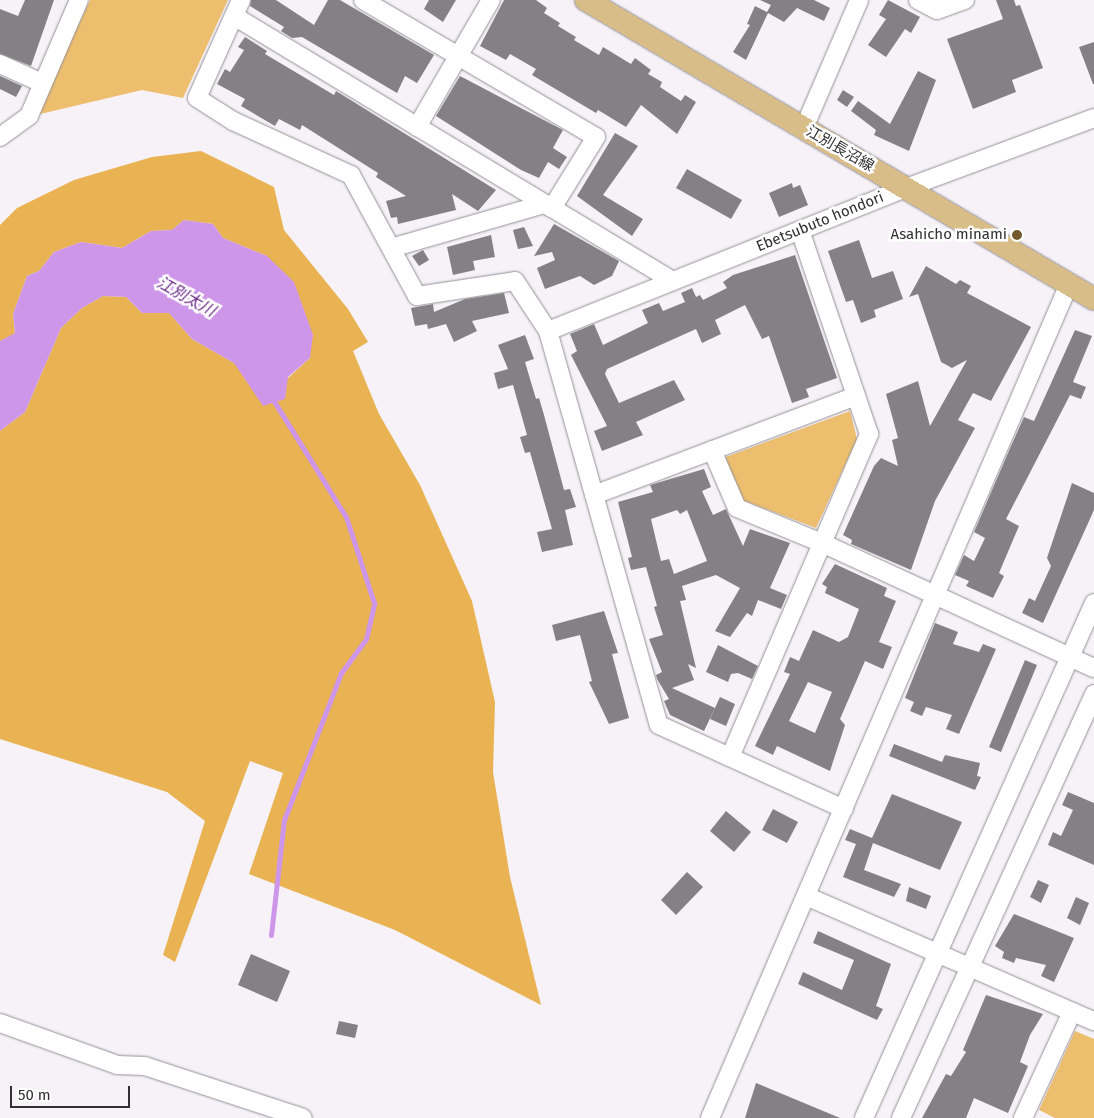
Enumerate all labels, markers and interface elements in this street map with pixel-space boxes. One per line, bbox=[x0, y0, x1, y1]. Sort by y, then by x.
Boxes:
street label: 江別長沼線 bbox=[803, 122, 877, 176]
street label: Ebetsubuto hondori bbox=[754, 188, 886, 256]
place label: Asahicho minami bbox=[891, 226, 1007, 244]
marker: Asahicho minami bbox=[1011, 229, 1023, 241]
water label: 江別太川 bbox=[153, 273, 219, 321]
scale bar bbox=[12, 1076, 132, 1108]
text: 50 m bbox=[18, 1086, 51, 1104]

